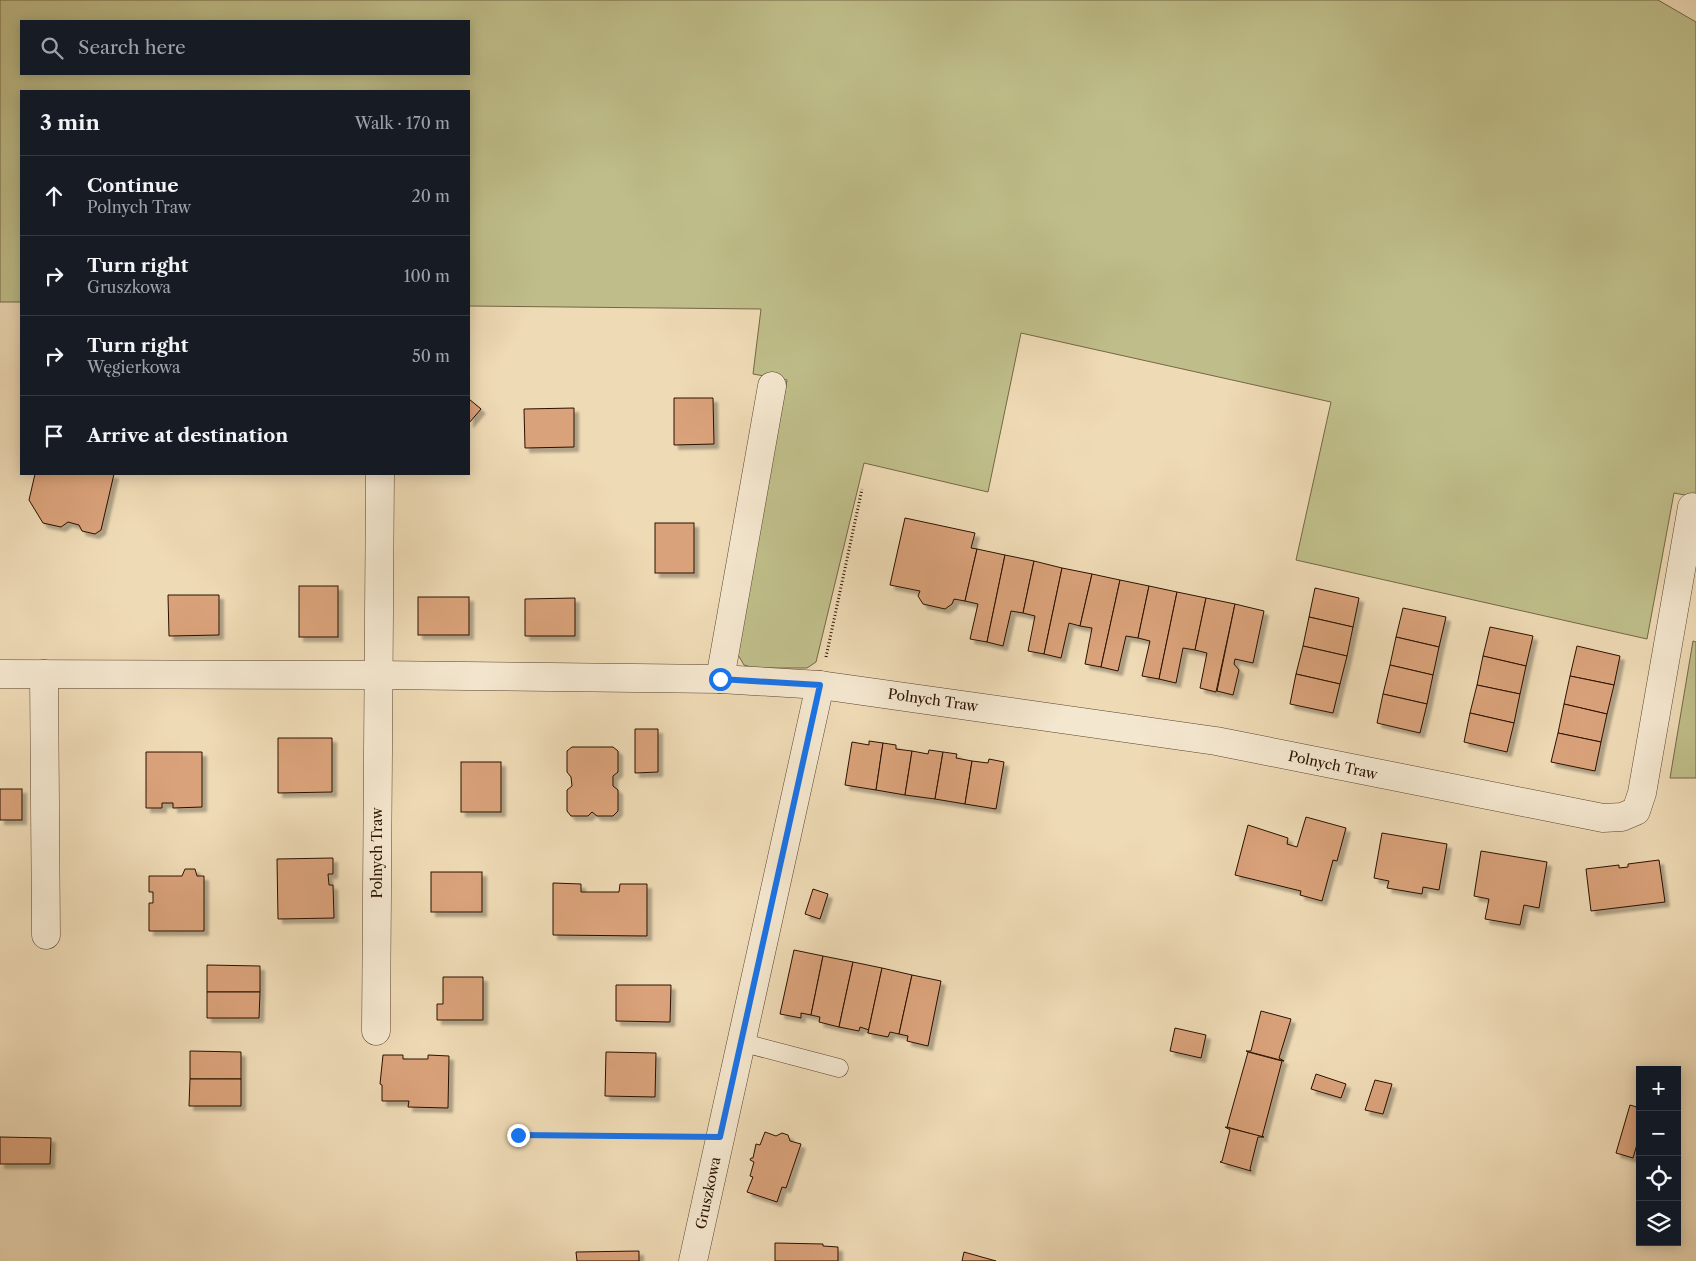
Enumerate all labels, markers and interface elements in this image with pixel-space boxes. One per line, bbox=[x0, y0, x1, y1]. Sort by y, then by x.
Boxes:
search box bbox=[20, 20, 470, 75]
icon: search bbox=[38, 34, 66, 62]
text: Search here bbox=[78, 36, 186, 59]
text: 3 min bbox=[40, 110, 100, 135]
text: Walk · 170 m bbox=[355, 113, 450, 133]
text: Continue bbox=[87, 174, 179, 197]
icon: ahead bbox=[40, 182, 68, 210]
text: 20 m bbox=[411, 186, 450, 206]
text: Polnych Traw bbox=[87, 197, 191, 217]
text: Turn right bbox=[87, 254, 188, 277]
icon: right bbox=[40, 262, 68, 290]
text: 100 m bbox=[404, 266, 450, 286]
text: Gruszkowa bbox=[87, 277, 171, 297]
text: Turn right bbox=[87, 334, 188, 357]
icon: right bbox=[40, 342, 68, 370]
text: 50 m bbox=[412, 346, 450, 366]
text: Węgierkowa bbox=[87, 357, 180, 377]
icon: arrive bbox=[40, 422, 68, 450]
text: Arrive at destination bbox=[87, 424, 288, 447]
route start bbox=[709, 668, 732, 691]
street label: Polnych Traw bbox=[887, 685, 980, 715]
street label: Polnych Traw bbox=[1287, 747, 1380, 783]
street label: Polnych Traw bbox=[368, 807, 386, 899]
map controls bbox=[1636, 1066, 1681, 1246]
button: + bbox=[1636, 1066, 1681, 1111]
button: − bbox=[1636, 1111, 1681, 1156]
route end bbox=[507, 1124, 530, 1147]
street label: Gruszkowa bbox=[692, 1155, 725, 1231]
button: locate bbox=[1636, 1156, 1681, 1201]
button: layers bbox=[1636, 1201, 1681, 1246]

